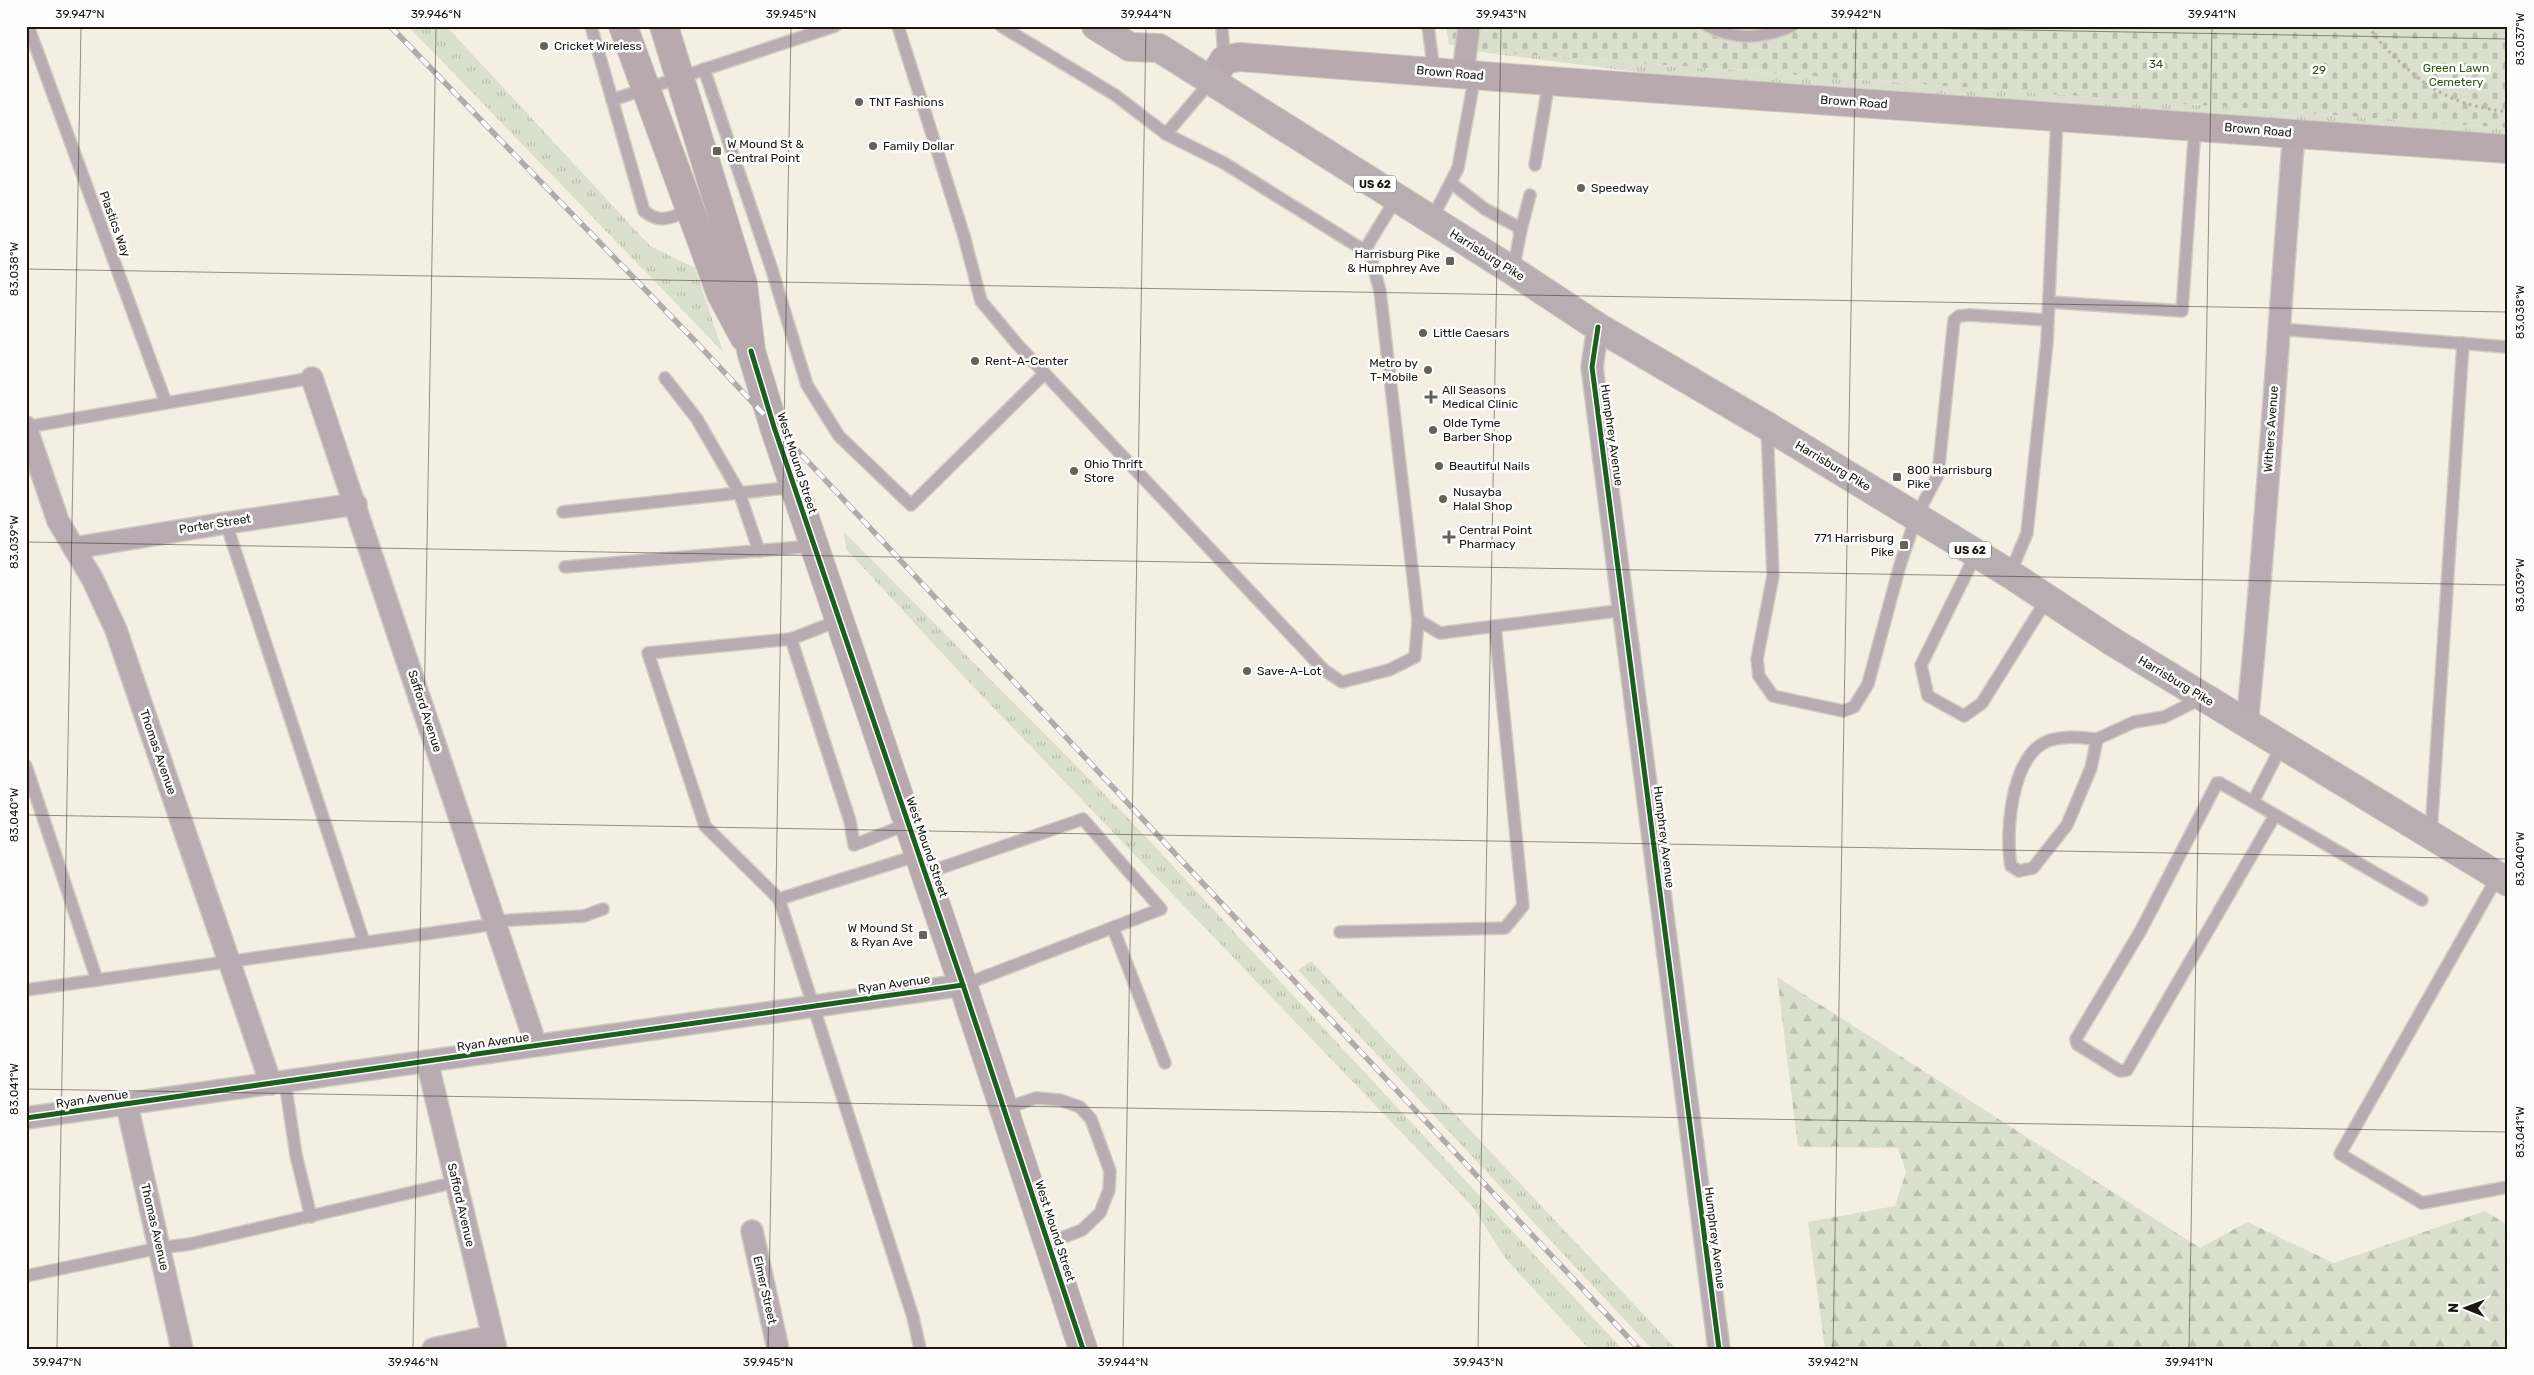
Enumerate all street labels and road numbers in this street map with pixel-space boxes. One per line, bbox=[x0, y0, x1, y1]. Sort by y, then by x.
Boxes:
street label: Brown Road bbox=[1416, 63, 1484, 83]
street label: Brown Road bbox=[1820, 93, 1888, 111]
street label: Brown Road bbox=[2224, 120, 2292, 140]
road number: US 62 bbox=[1354, 175, 1396, 192]
street label: Plastics Way bbox=[97, 189, 133, 259]
street label: Harrisburg Pike bbox=[1447, 226, 1527, 284]
street label: Humphrey Avenue bbox=[1598, 383, 1626, 487]
street label: Withers Avenue bbox=[2261, 385, 2281, 473]
street label: West Mound Street bbox=[774, 411, 820, 516]
street label: Harrisburg Pike bbox=[1793, 438, 1873, 494]
street label: Porter Street bbox=[178, 511, 252, 537]
road number: US 62 bbox=[1949, 542, 1991, 558]
street label: Harrisburg Pike bbox=[2136, 653, 2216, 709]
street label: Safford Avenue bbox=[405, 668, 445, 754]
street label: Thomas Avenue bbox=[137, 708, 179, 797]
street label: Humphrey Avenue bbox=[1651, 785, 1677, 889]
street label: West Mound Street bbox=[903, 795, 951, 899]
street label: Ryan Avenue bbox=[857, 972, 931, 996]
street label: Ryan Avenue bbox=[456, 1030, 530, 1054]
street label: Ryan Avenue bbox=[55, 1087, 129, 1111]
street label: Safford Avenue bbox=[445, 1162, 477, 1248]
street label: West Mound Street bbox=[1032, 1179, 1078, 1284]
street label: Thomas Avenue bbox=[138, 1182, 172, 1272]
street label: Humphrey Avenue bbox=[1702, 1186, 1728, 1290]
street label: Elmer Street bbox=[750, 1255, 780, 1326]

